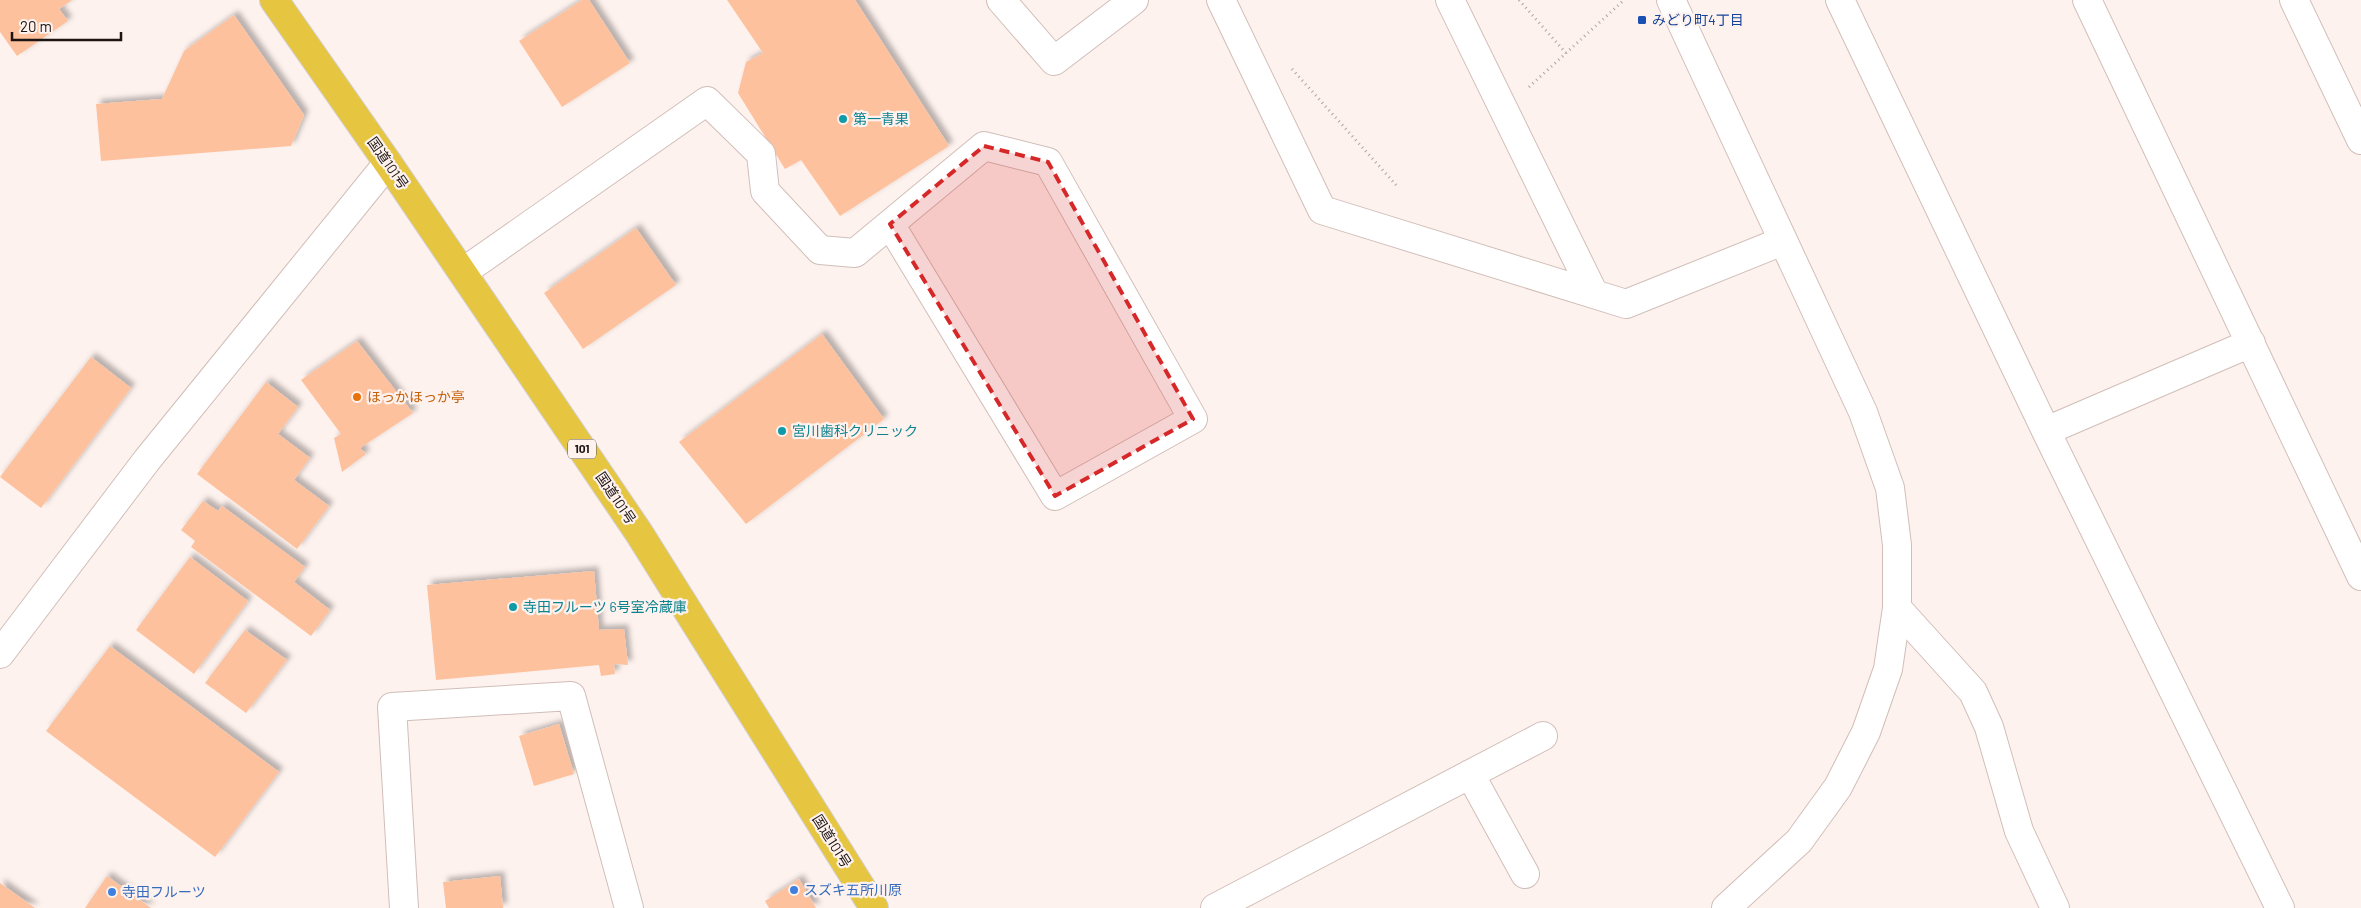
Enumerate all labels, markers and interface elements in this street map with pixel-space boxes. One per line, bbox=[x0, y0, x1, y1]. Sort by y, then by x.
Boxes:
scale bar bbox=[12, 10, 121, 42]
place label: みどり町4丁目 bbox=[1652, 11, 1744, 28]
marker: みどり町4丁目 bbox=[1636, 14, 1648, 26]
text: 20 m bbox=[20, 17, 52, 35]
place label: 第一青果 bbox=[853, 110, 909, 127]
marker: 第一青果 bbox=[837, 113, 849, 125]
street label: 国道101号 bbox=[364, 134, 412, 192]
place label: ほっかほっか亭 bbox=[367, 388, 465, 405]
marker: ほっかほっか亭 bbox=[351, 391, 363, 403]
place label: 宮川歯科クリニック bbox=[792, 422, 918, 439]
marker: 宮川歯科クリニック bbox=[776, 425, 788, 437]
road number: 101 bbox=[568, 439, 596, 458]
street label: 国道101号 bbox=[593, 468, 640, 527]
place label: 寺田フルーツ 6号室冷蔵庫 bbox=[523, 598, 687, 615]
marker: 寺田フルーツ 6号室冷蔵庫 bbox=[507, 601, 519, 613]
street label: 国道101号 bbox=[809, 811, 855, 870]
place label: スズキ五所川原 bbox=[804, 881, 902, 898]
place label: 寺田フルーツ bbox=[122, 883, 206, 900]
marker: スズキ五所川原 bbox=[788, 884, 800, 896]
marker: 寺田フルーツ bbox=[106, 886, 118, 898]

